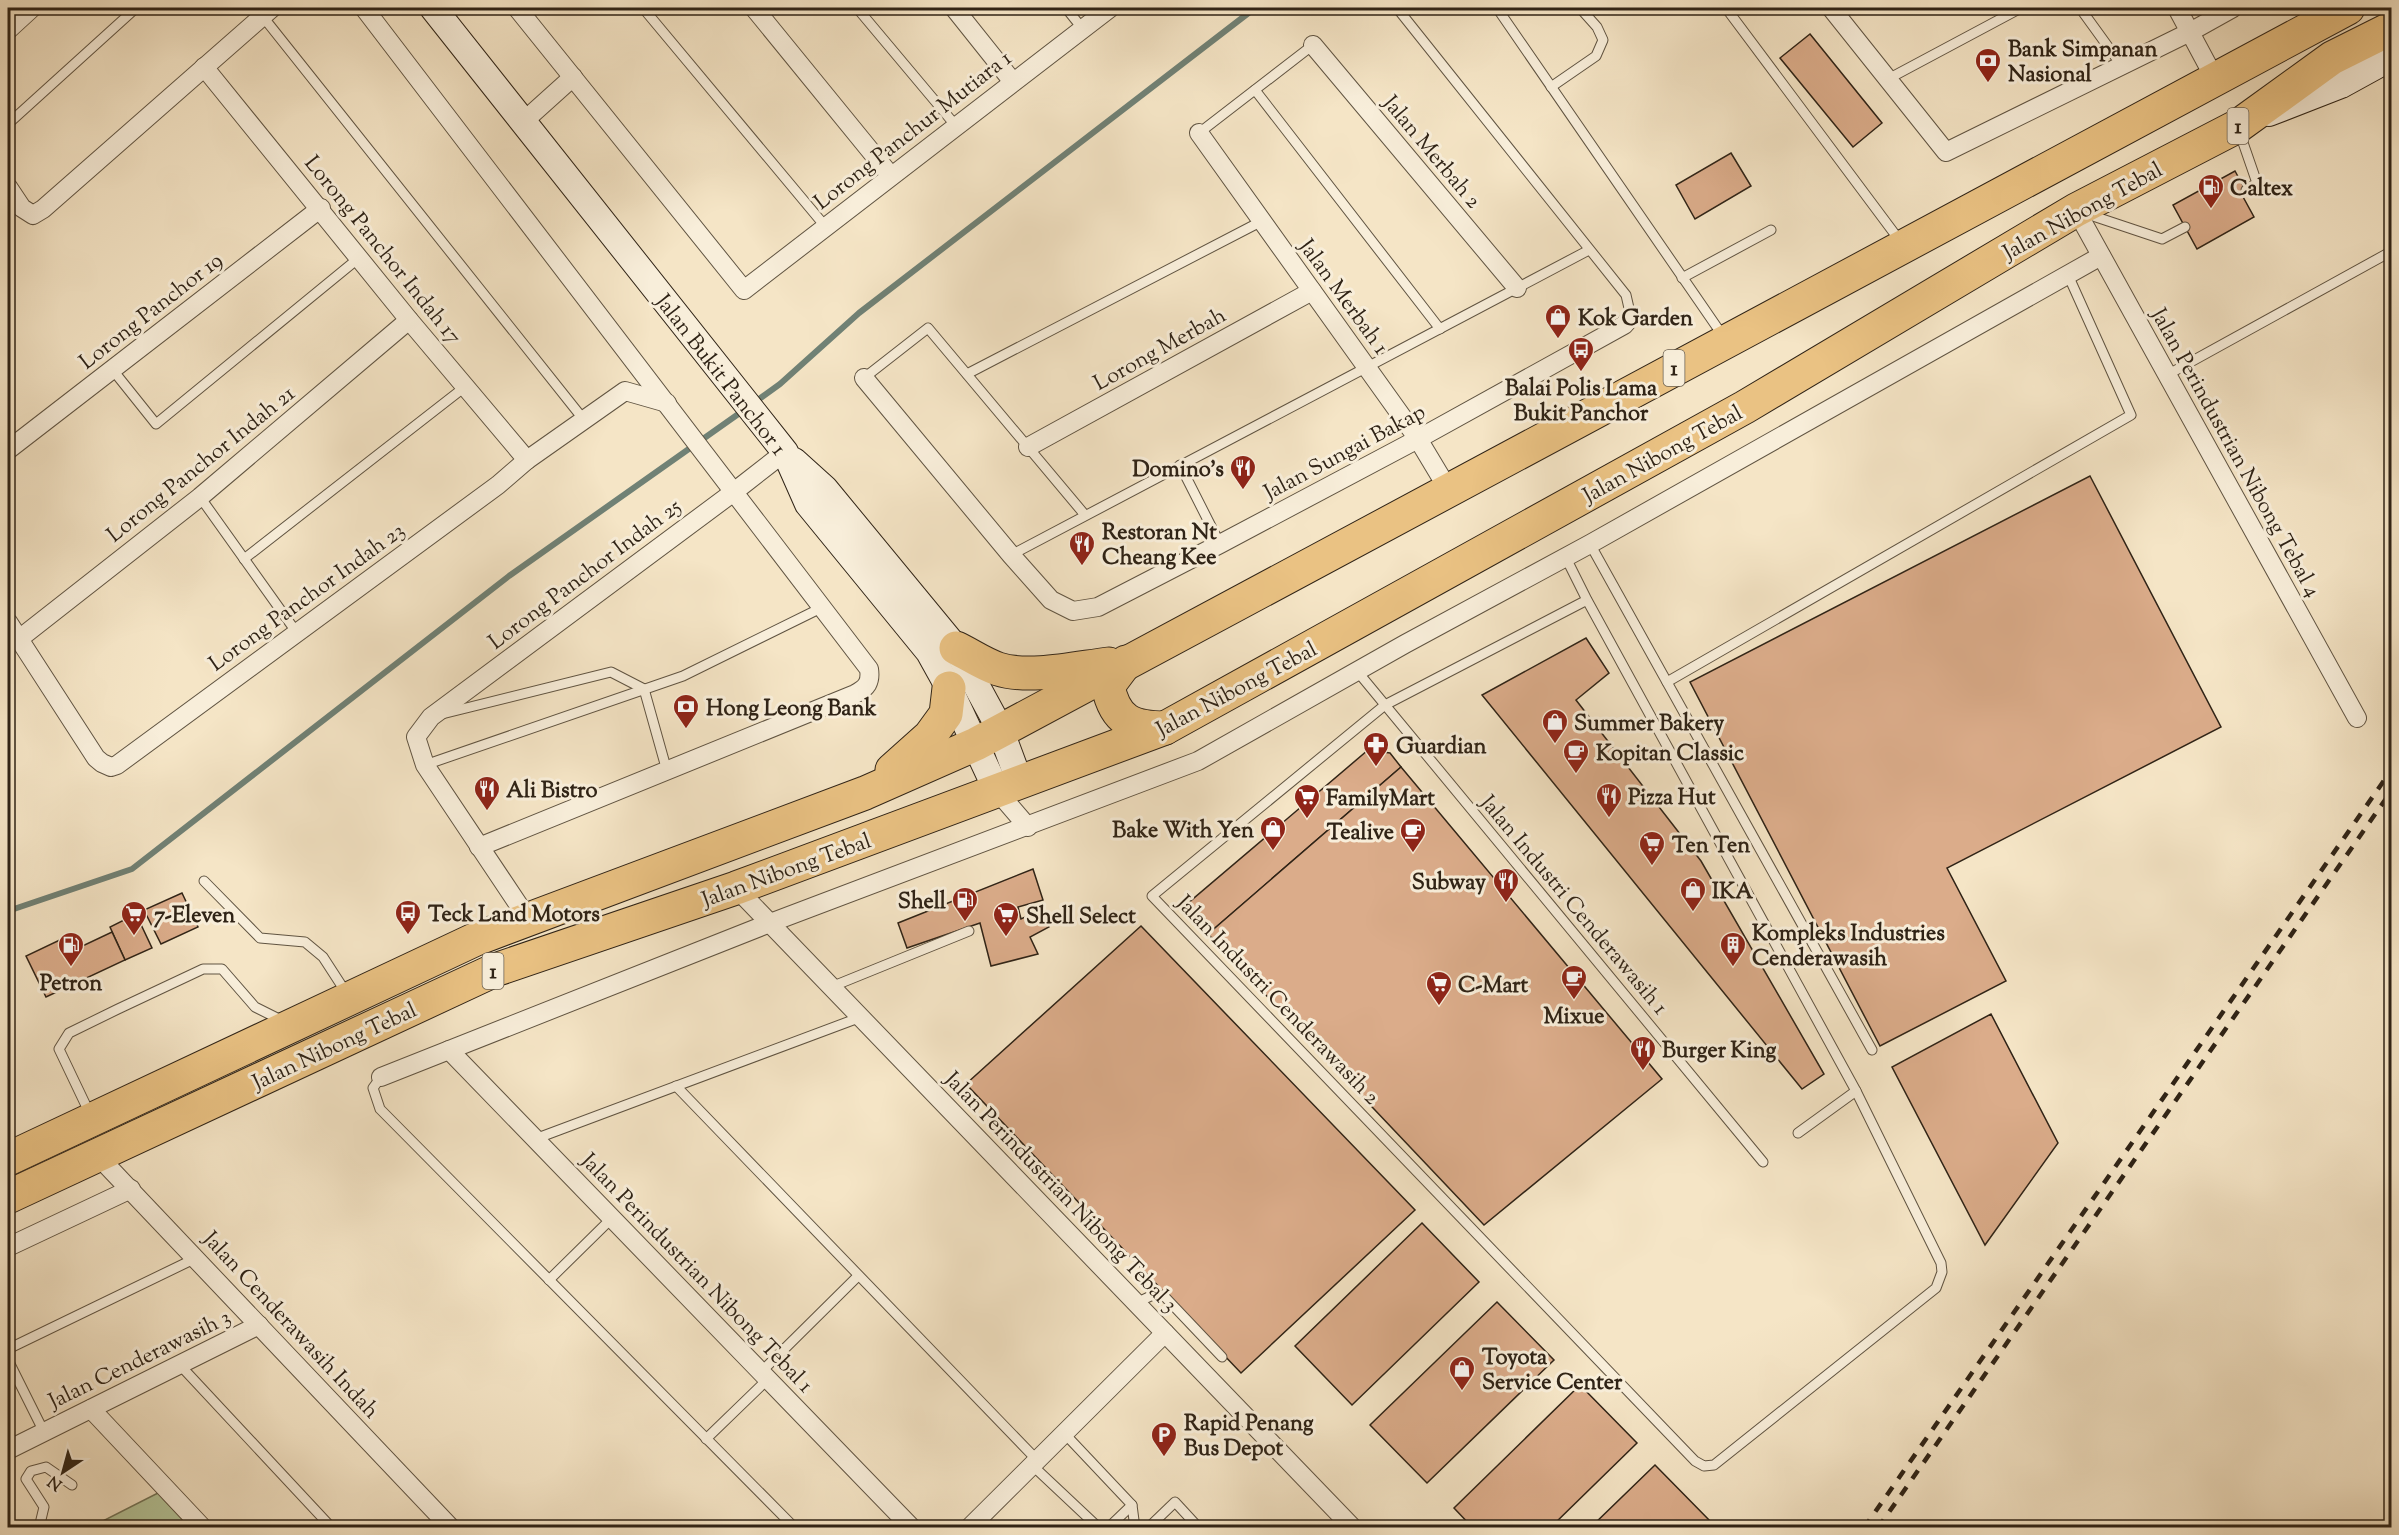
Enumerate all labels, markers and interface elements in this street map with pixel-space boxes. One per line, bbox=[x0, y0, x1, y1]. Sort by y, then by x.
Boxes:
place label: Bank Simpanan Nasional bbox=[2008, 35, 2158, 92]
street label: Lorong Panchur Mutiara 1 bbox=[808, 43, 1020, 219]
bank icon: Bank Simpanan Nasional bbox=[1973, 46, 2003, 84]
street label: Jalan Merbah 2 bbox=[1373, 89, 1488, 216]
road number: 1 bbox=[2228, 108, 2248, 144]
street label: Lorong Panchor Indah 17 bbox=[295, 150, 468, 352]
street label: Jalan Nibong Tebal bbox=[1997, 155, 2169, 270]
fuel station icon: Caltex bbox=[2196, 172, 2226, 210]
place label: Caltex bbox=[2230, 174, 2293, 206]
street label: Jalan Merbah 1 bbox=[1289, 233, 1396, 363]
street label: Lorong Panchor 19 bbox=[73, 246, 230, 379]
street label: Jalan Bukit Panchor 1 bbox=[646, 287, 793, 464]
street label: Lorong Merbah bbox=[1088, 301, 1233, 400]
shop icon: Kok Garden bbox=[1543, 302, 1573, 340]
street label: Jalan Perindustrian Nibong Tebal 4 bbox=[2141, 302, 2327, 604]
place label: Kok Garden bbox=[1578, 304, 1693, 336]
bus stop icon: Balai Polis Lama Bukit Panchor bbox=[1566, 335, 1596, 373]
road number: 1 bbox=[1664, 350, 1684, 386]
place label: Balai Polis Lama Bukit Panchor bbox=[1505, 374, 1658, 431]
street label: Lorong Panchor Indah 21 bbox=[101, 379, 303, 551]
street label: Jalan Sungai Bakap bbox=[1258, 398, 1432, 510]
street label: Jalan Nibong Tebal bbox=[1577, 398, 1749, 513]
restaurant icon: Domino's bbox=[1228, 453, 1258, 491]
place label: Domino's bbox=[1132, 455, 1224, 487]
street label: Lorong Panchor Indah 25 bbox=[483, 492, 689, 659]
street label: Lorong Panchor Indah 23 bbox=[203, 516, 412, 681]
place label: Restoran Nt Cheang Kee bbox=[1102, 518, 1217, 575]
restaurant icon: Restoran Nt Cheang Kee bbox=[1067, 529, 1097, 567]
street label: Jalan Nibong Tebal bbox=[1150, 635, 1324, 747]
bank icon: Hong Leong Bank bbox=[671, 692, 701, 730]
place label: Hong Leong Bank bbox=[706, 694, 876, 726]
shop icon: Summer Bakery bbox=[1540, 707, 1570, 745]
place label: Summer Bakery bbox=[1574, 709, 1724, 741]
pharmacy icon: Guardian bbox=[1361, 730, 1391, 768]
place label: Guardian bbox=[1396, 732, 1487, 764]
cafe icon: Kopitan Classic bbox=[1561, 737, 1591, 775]
place label: Kopitan Classic bbox=[1596, 739, 1744, 771]
restaurant icon: Ali Bistro bbox=[472, 774, 502, 812]
place label: Ali Bistro bbox=[506, 776, 598, 808]
restaurant icon: Pizza Hut bbox=[1594, 781, 1624, 819]
supermarket icon: FamilyMart bbox=[1292, 782, 1322, 820]
place label: Pizza Hut bbox=[1628, 783, 1716, 815]
place label: FamilyMart bbox=[1326, 784, 1435, 816]
street label: Jalan Industri Cenderawasih 1 bbox=[1470, 788, 1675, 1023]
shop icon: Bake With Yen bbox=[1258, 814, 1288, 852]
place label: Bake With Yen bbox=[1112, 816, 1254, 848]
cafe icon: Tealive bbox=[1398, 816, 1428, 854]
place label: Tealive bbox=[1327, 818, 1394, 850]
street label: Jalan Nibong Tebal bbox=[697, 826, 876, 918]
supermarket icon: Ten Ten bbox=[1637, 829, 1667, 867]
place label: Ten Ten bbox=[1672, 831, 1750, 863]
restaurant icon: Subway bbox=[1491, 866, 1521, 904]
place label: Subway bbox=[1412, 868, 1486, 900]
shop icon: IKA bbox=[1678, 875, 1708, 913]
place label: IKA bbox=[1712, 877, 1753, 909]
fuel station icon: Shell bbox=[950, 885, 980, 923]
place label: Shell bbox=[898, 887, 947, 919]
street label: Jalan Industri Cenderawasih 2 bbox=[1167, 888, 1386, 1113]
bus stop icon: Teck Land Motors bbox=[393, 898, 423, 936]
supermarket icon: 7-Eleven bbox=[119, 899, 149, 937]
place label: Teck Land Motors bbox=[428, 900, 600, 932]
supermarket icon: Shell Select bbox=[991, 900, 1021, 938]
place label: 7-Eleven bbox=[154, 901, 235, 933]
place label: Shell Select bbox=[1026, 902, 1136, 934]
place label: Kompleks Industries Cenderawasih bbox=[1752, 919, 1945, 976]
fuel station icon: Petron bbox=[56, 930, 86, 968]
building icon: Kompleks Industries Cenderawasih bbox=[1718, 930, 1748, 968]
road number: 1 bbox=[482, 953, 504, 989]
cafe icon: Mixue bbox=[1559, 963, 1589, 1001]
place label: Petron bbox=[40, 969, 102, 1001]
supermarket icon: C-Mart bbox=[1424, 969, 1454, 1007]
place label: C-Mart bbox=[1458, 971, 1529, 1003]
street label: Jalan Nibong Tebal bbox=[247, 996, 423, 1100]
place label: Mixue bbox=[1543, 1002, 1605, 1034]
restaurant icon: Burger King bbox=[1628, 1034, 1658, 1072]
place label: Burger King bbox=[1662, 1036, 1777, 1068]
street label: Jalan Perindustrian Nibong Tebal 3 bbox=[935, 1065, 1184, 1321]
street label: Jalan Perindustrian Nibong Tebal 1 bbox=[572, 1146, 820, 1402]
street label: Jalan Cenderawasih Indah bbox=[194, 1225, 385, 1427]
street label: Jalan Cenderawasih 3 bbox=[43, 1303, 237, 1419]
place label: Toyota Service Center bbox=[1482, 1343, 1623, 1400]
shop icon: Toyota Service Center bbox=[1447, 1354, 1477, 1392]
place label: Rapid Penang Bus Depot bbox=[1184, 1409, 1314, 1466]
parking icon: Rapid Penang Bus Depot bbox=[1149, 1420, 1179, 1458]
north arrow bbox=[33, 1442, 93, 1502]
text: N bbox=[44, 1469, 68, 1495]

